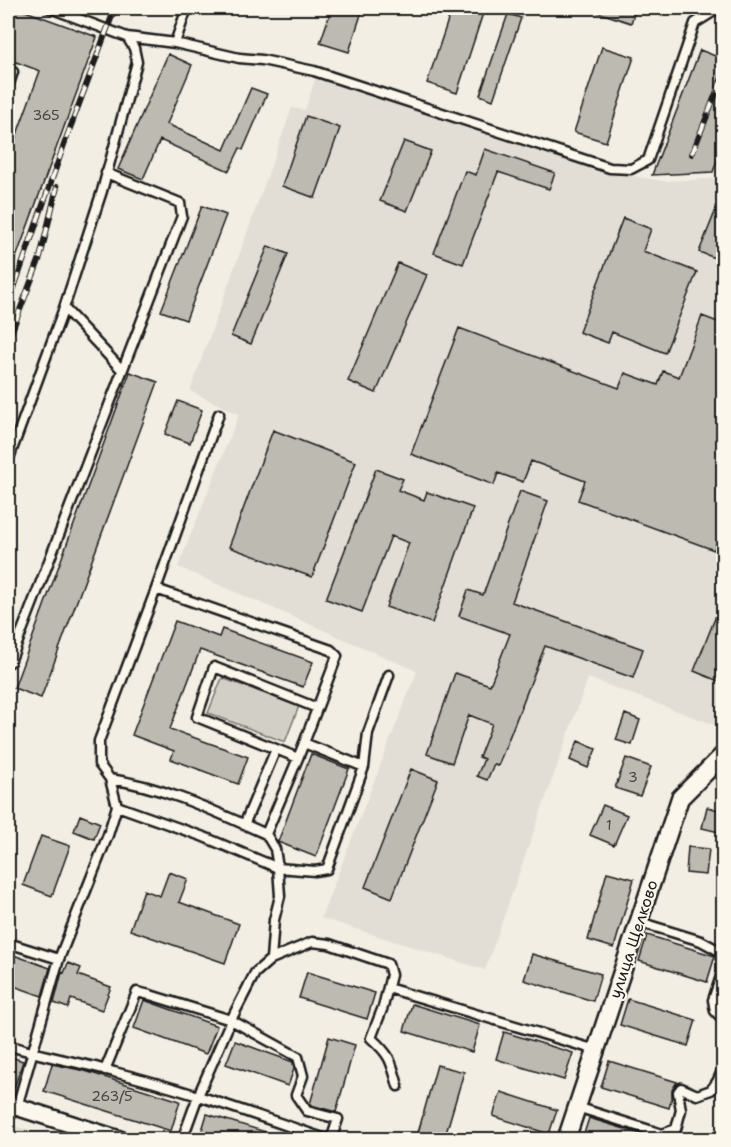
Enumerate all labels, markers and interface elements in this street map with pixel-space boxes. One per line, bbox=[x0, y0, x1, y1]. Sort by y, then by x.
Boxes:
house number: 365 bbox=[32, 106, 60, 124]
house number: 3 bbox=[628, 768, 638, 786]
house number: 1 bbox=[606, 816, 612, 834]
street label: улица Щелково bbox=[604, 877, 663, 1001]
house number: 263/5 bbox=[91, 1087, 133, 1105]

